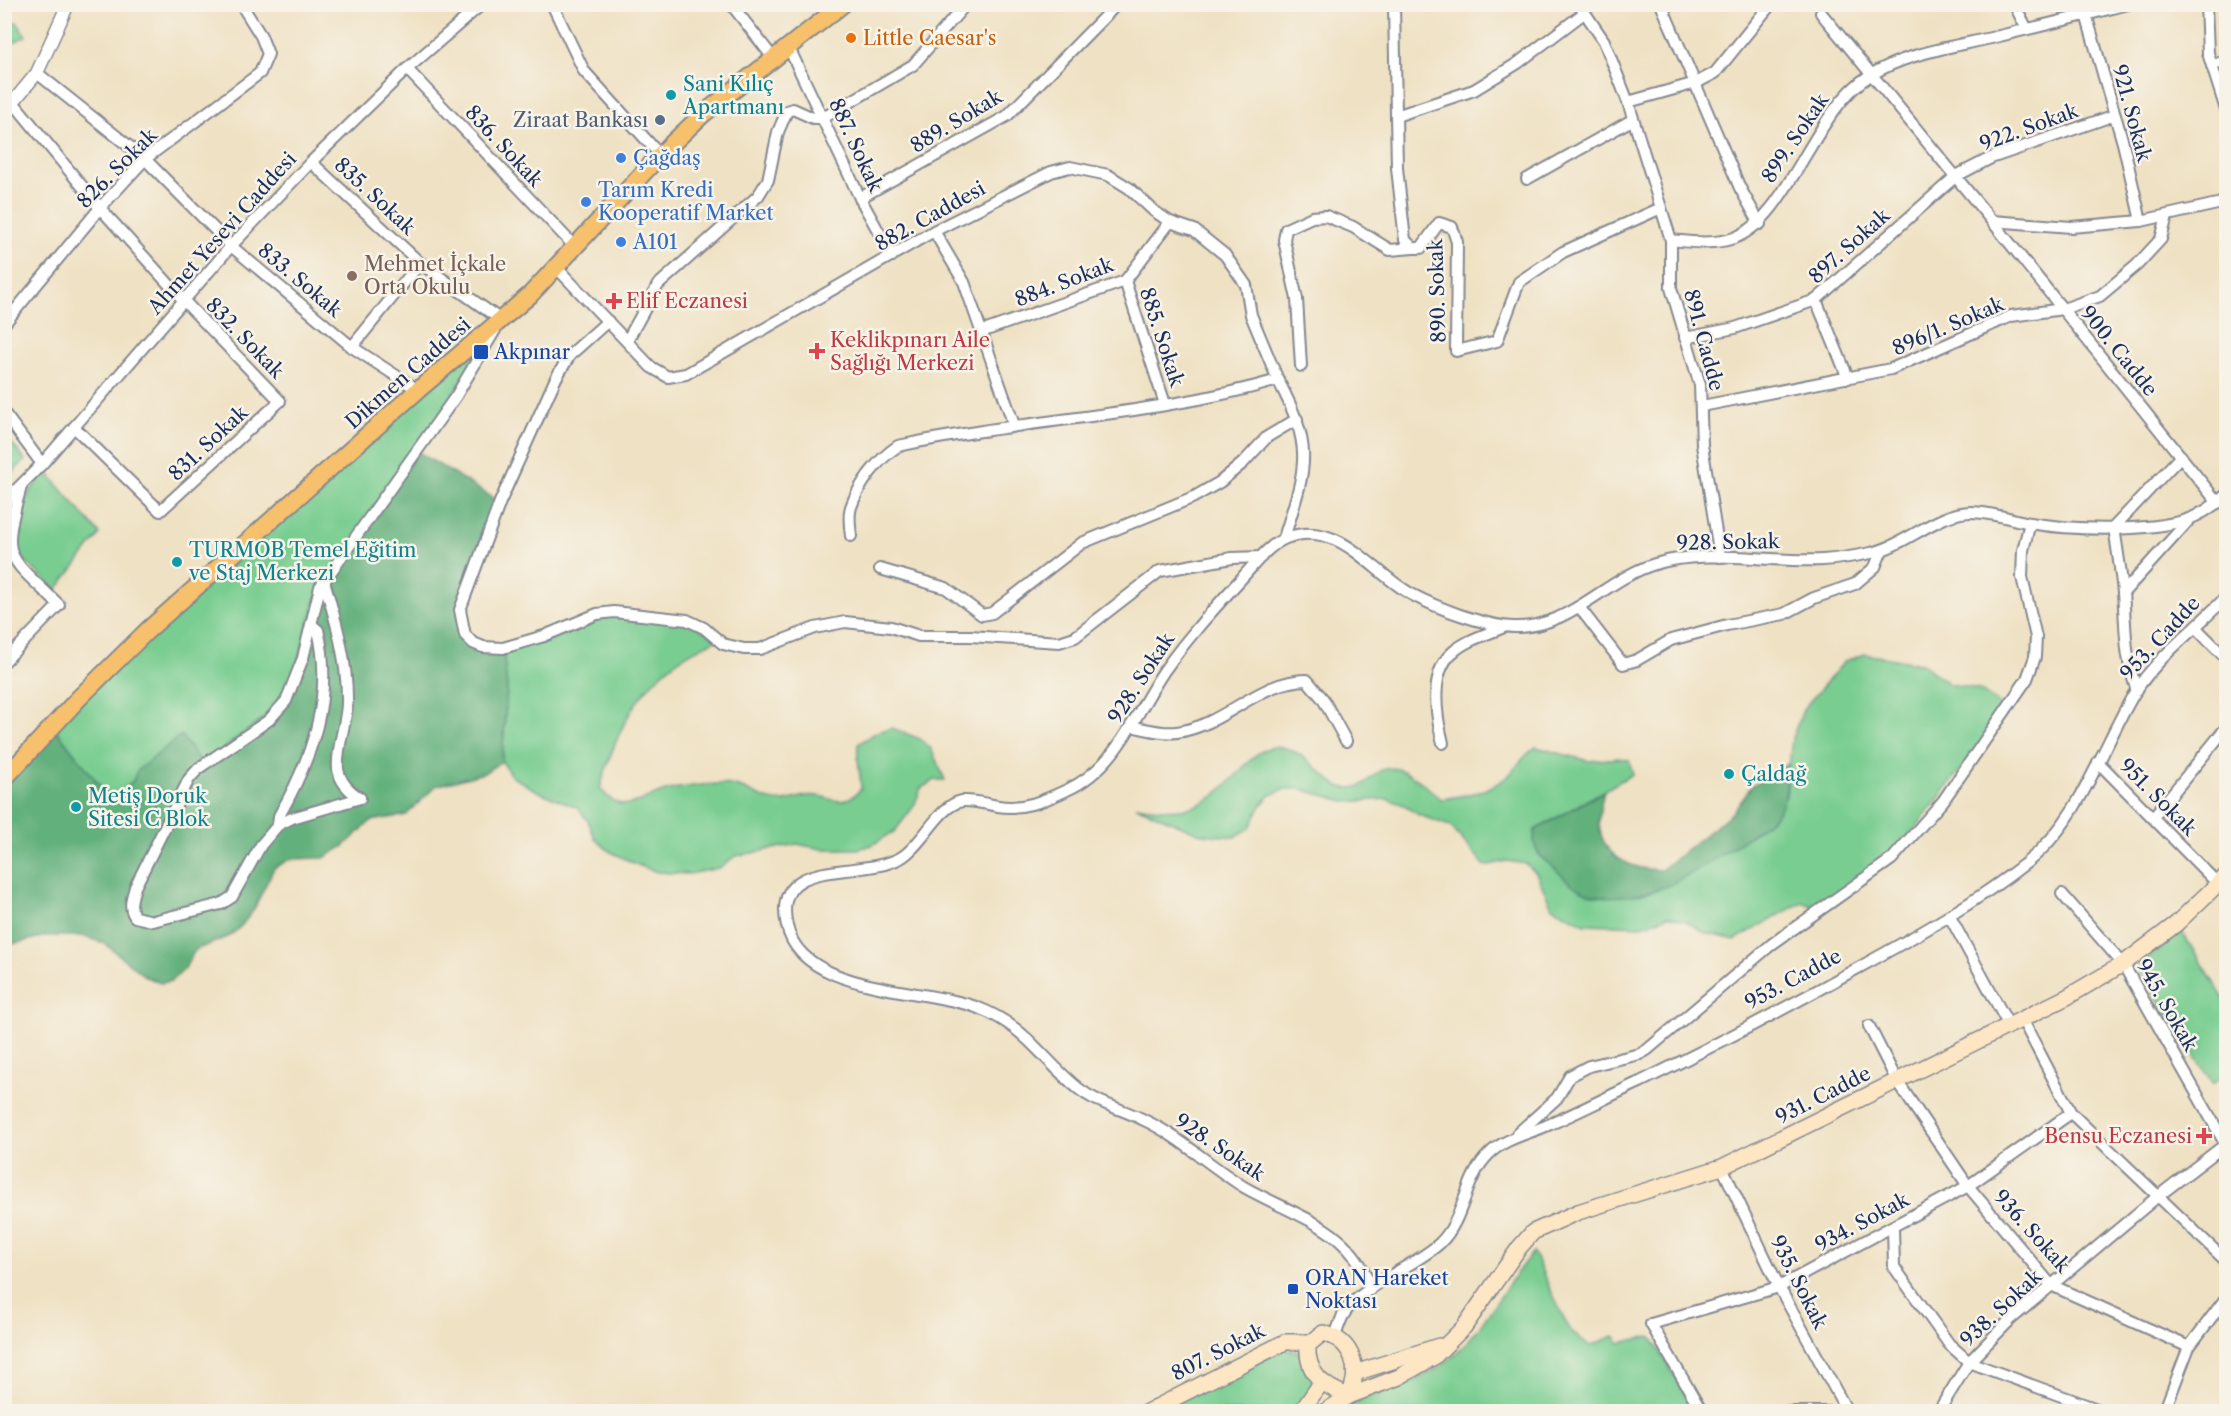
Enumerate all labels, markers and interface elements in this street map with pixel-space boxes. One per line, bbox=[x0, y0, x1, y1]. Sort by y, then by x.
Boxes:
place label: Little Caesar's bbox=[863, 26, 997, 50]
marker: Little Caesar's bbox=[844, 31, 858, 45]
street label: 921. Sokak bbox=[2108, 62, 2157, 166]
place label: Sani Kılıç Apartmanı bbox=[682, 72, 784, 119]
street label: 889. Sokak bbox=[906, 84, 1007, 158]
marker: Sani Kılıç Apartmanı bbox=[664, 88, 678, 102]
street label: 899. Sokak bbox=[1756, 88, 1834, 187]
street label: 887. Sokak bbox=[824, 94, 889, 197]
street label: 922. Sokak bbox=[1977, 98, 2083, 156]
street label: 836. Sokak bbox=[460, 100, 549, 193]
place label: Ziraat Bankası bbox=[513, 108, 648, 132]
marker: Ziraat Bankası bbox=[653, 113, 667, 127]
street label: 826. Sokak bbox=[72, 122, 163, 213]
place label: Çağdaş bbox=[633, 146, 701, 170]
street label: Ahmet Yesevi Caddesi bbox=[142, 147, 301, 320]
marker: Çağdaş bbox=[614, 151, 628, 165]
street label: 835. Sokak bbox=[330, 153, 421, 240]
street label: 882. Caddesi bbox=[871, 176, 989, 256]
place label: Tarım Kredi Kooperatif Market bbox=[598, 178, 774, 225]
marker: Tarım Kredi Kooperatif Market bbox=[579, 195, 593, 209]
street label: 897. Sokak bbox=[1804, 203, 1895, 289]
place label: A101 bbox=[632, 230, 678, 254]
marker: A101 bbox=[614, 235, 628, 249]
street label: 890. Sokak bbox=[1423, 237, 1451, 343]
street label: 833. Sokak bbox=[253, 238, 348, 323]
place label: Mehmet İçkale Orta Okulu bbox=[364, 251, 506, 299]
street label: 884. Sokak bbox=[1011, 252, 1118, 312]
marker: Mehmet İçkale Orta Okulu bbox=[345, 269, 359, 283]
street label: 885. Sokak bbox=[1135, 284, 1190, 391]
street label: 891. Cadde bbox=[1679, 287, 1729, 393]
place label: Elif Eczanesi bbox=[626, 289, 748, 313]
street label: 896/1. Sokak bbox=[1889, 291, 2009, 360]
street label: 832. Sokak bbox=[201, 293, 290, 384]
marker: Elif Eczanesi bbox=[607, 294, 621, 308]
street label: 900. Cadde bbox=[2075, 301, 2163, 401]
street label: Dikmen Caddesi bbox=[341, 312, 475, 434]
place label: Keklikpınarı Aile Sağlığı Merkezi bbox=[830, 328, 990, 375]
place label: Akpınar bbox=[493, 340, 571, 364]
marker: Keklikpınarı Aile Sağlığı Merkezi bbox=[808, 342, 826, 360]
marker: Akpınar bbox=[472, 343, 490, 361]
street label: 831. Sokak bbox=[163, 399, 254, 486]
street label: 928. Sokak bbox=[1676, 529, 1781, 555]
place label: TURMOB Temel Eğitim ve Staj Merkezi bbox=[188, 538, 417, 585]
marker: TURMOB Temel Eğitim ve Staj Merkezi bbox=[170, 555, 184, 569]
street label: 953. Cadde bbox=[2115, 591, 2205, 685]
street label: 928. Sokak bbox=[1103, 627, 1180, 728]
street label: 951. Sokak bbox=[2114, 753, 2203, 842]
place label: Çaldağ bbox=[1741, 762, 1807, 786]
marker: Çaldağ bbox=[1722, 767, 1736, 781]
place label: Metiş Doruk Sitesi C Blok bbox=[88, 784, 210, 831]
marker: Metiş Doruk Sitesi C Blok bbox=[69, 800, 83, 814]
street label: 953. Cadde bbox=[1741, 944, 1845, 1014]
street label: 945. Sokak bbox=[2131, 955, 2204, 1056]
street label: 931. Cadde bbox=[1772, 1061, 1874, 1129]
street label: 928. Sokak bbox=[1171, 1108, 1271, 1187]
place label: Bensu Eczanesi bbox=[2044, 1124, 2192, 1148]
marker: Bensu Eczanesi bbox=[2197, 1129, 2211, 1143]
street label: 936. Sokak bbox=[1989, 1185, 2076, 1278]
street label: 934. Sokak bbox=[1811, 1187, 1914, 1257]
street label: 935. Sokak bbox=[1765, 1231, 1833, 1334]
street label: 938. Sokak bbox=[1955, 1263, 2048, 1352]
place label: ORAN Hareket Noktası bbox=[1305, 1266, 1449, 1313]
marker: ORAN Hareket Noktası bbox=[1286, 1282, 1300, 1296]
street label: 807. Sokak bbox=[1167, 1318, 1270, 1386]

